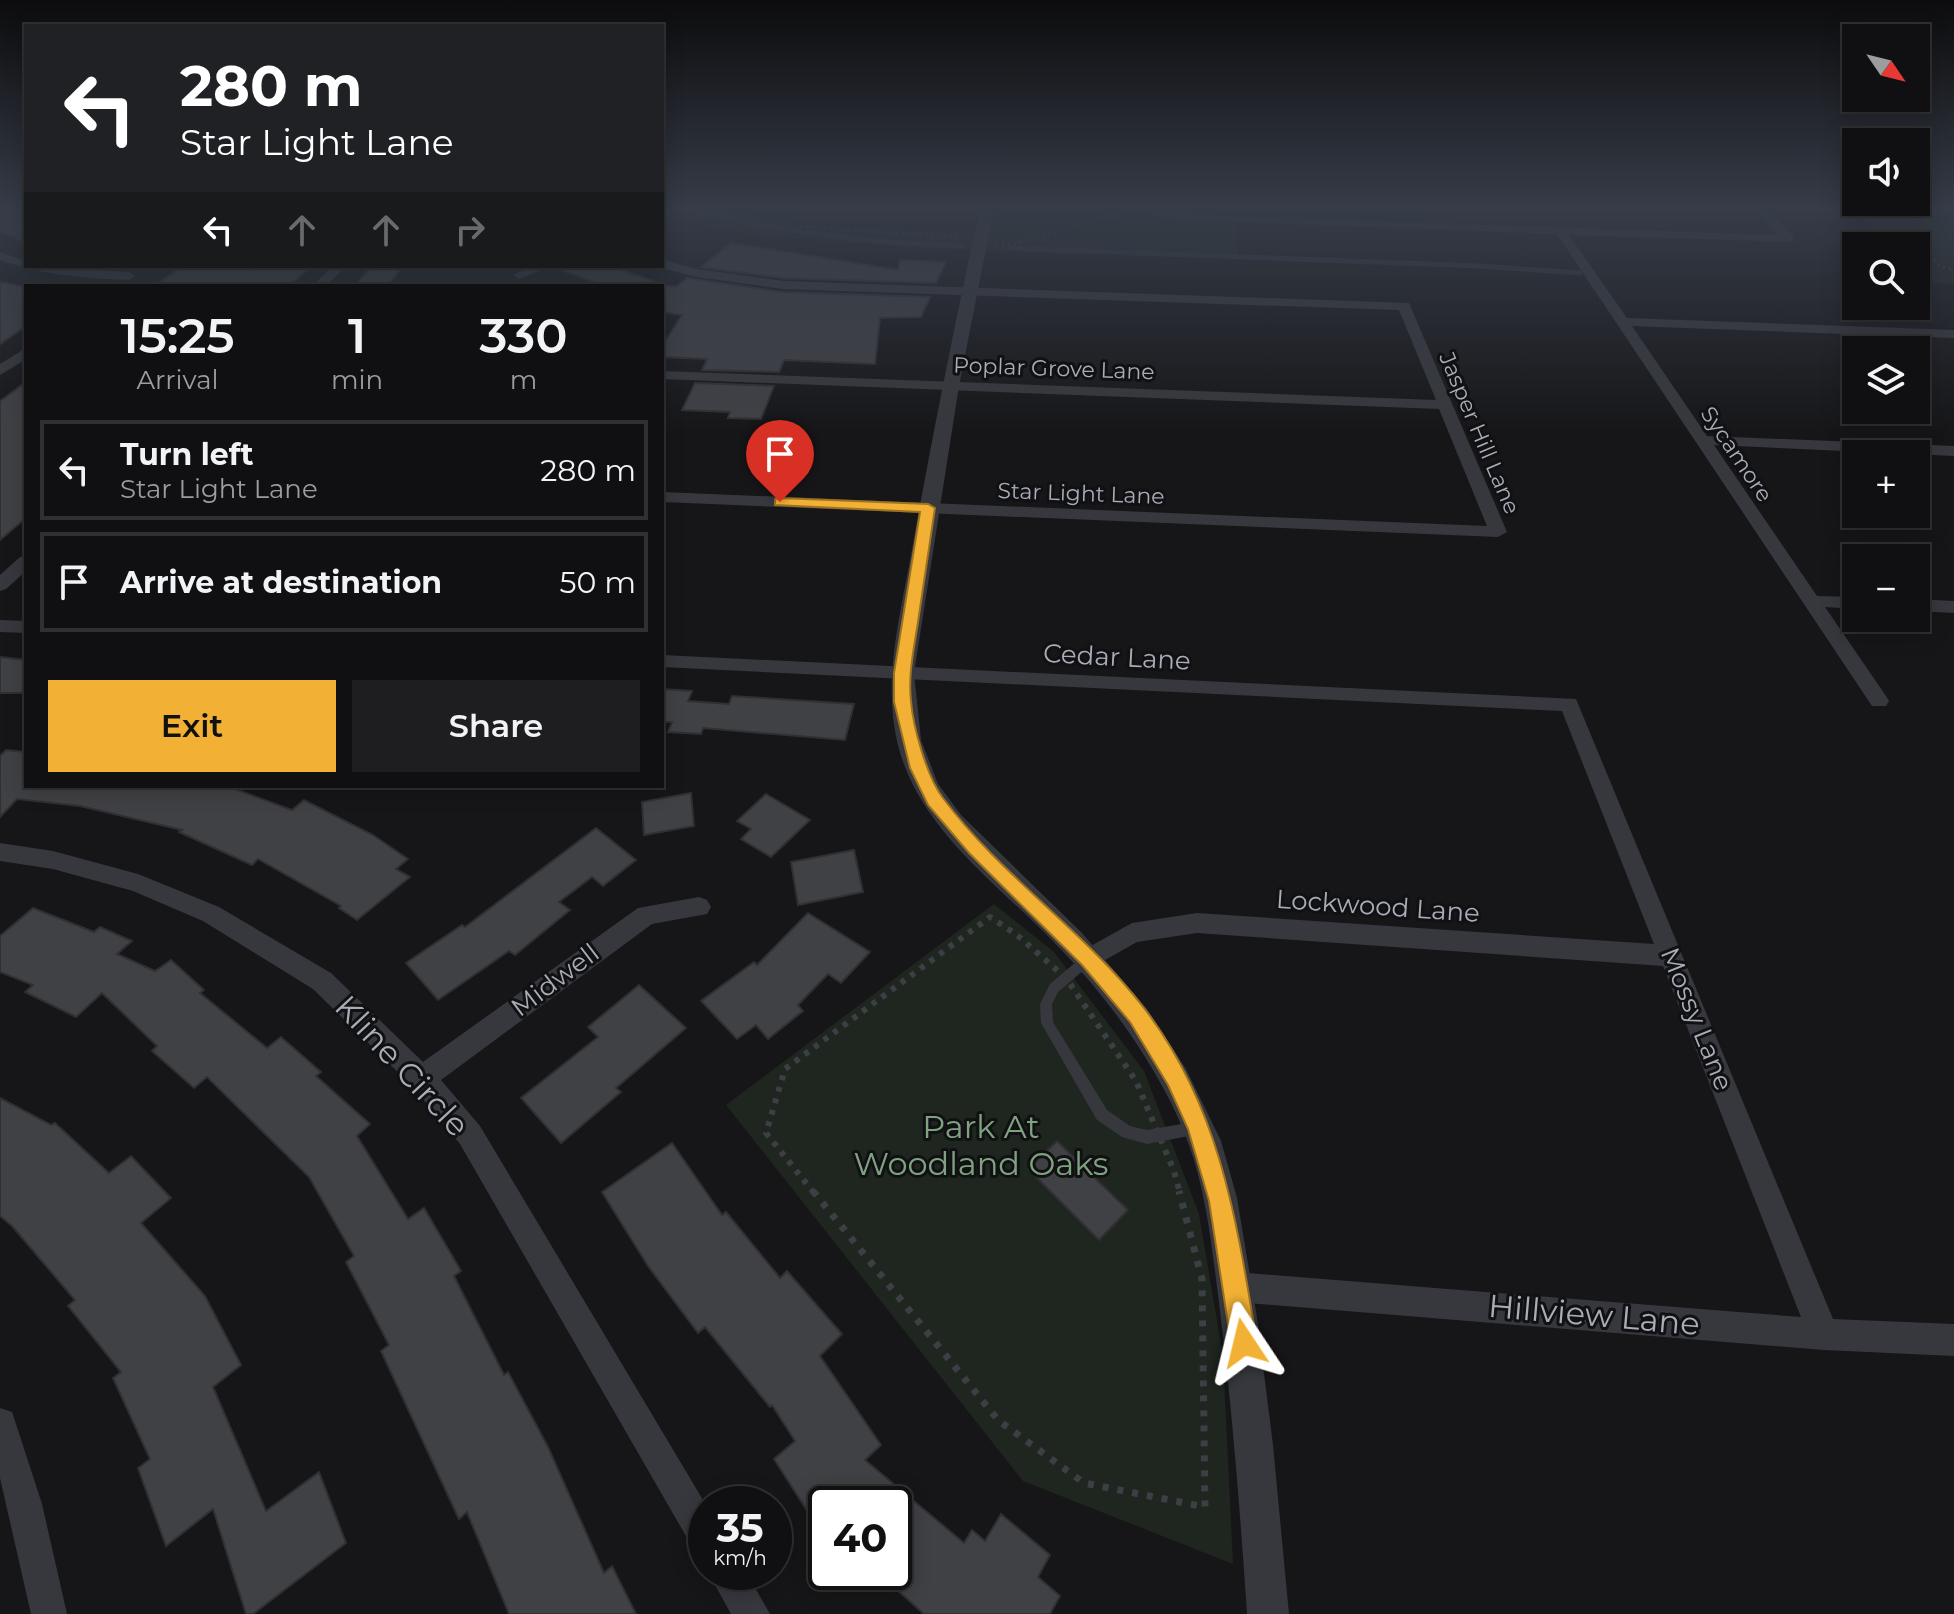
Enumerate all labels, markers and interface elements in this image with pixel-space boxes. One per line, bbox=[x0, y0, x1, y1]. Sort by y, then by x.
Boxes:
north arrow bbox=[1842, 24, 1930, 112]
map controls bbox=[1842, 24, 1930, 632]
text: 280 m bbox=[180, 52, 363, 120]
icon: left bbox=[48, 56, 152, 160]
text: Star Light Lane bbox=[180, 120, 454, 164]
button: sound bbox=[1842, 128, 1930, 216]
icon: left bbox=[196, 208, 240, 252]
icon: ahead bbox=[280, 208, 324, 252]
icon: ahead bbox=[364, 208, 408, 252]
icon: right bbox=[448, 208, 492, 252]
button: search bbox=[1842, 232, 1930, 320]
text: 15:25 bbox=[120, 307, 234, 365]
text: 1 bbox=[348, 307, 366, 365]
text: 330 bbox=[480, 307, 568, 365]
button: layers bbox=[1842, 336, 1930, 424]
street label: Jasper Hill Lane bbox=[1433, 347, 1526, 518]
street label: Poplar Grove Lane bbox=[953, 351, 1155, 386]
text: Arrival bbox=[136, 364, 218, 396]
text: min bbox=[331, 364, 383, 396]
text: m bbox=[510, 364, 537, 396]
street label: Sycamore bbox=[1695, 401, 1778, 507]
pin bbox=[746, 420, 814, 502]
icon: arrive bbox=[758, 432, 802, 476]
text: Turn left bbox=[120, 436, 253, 473]
button: + bbox=[1842, 440, 1930, 528]
icon: left bbox=[52, 448, 96, 492]
text: 280 m bbox=[540, 452, 636, 489]
text: Star Light Lane bbox=[120, 473, 318, 505]
street label: Star Light Lane bbox=[997, 477, 1165, 510]
button: − bbox=[1842, 544, 1930, 632]
icon: arrive bbox=[52, 560, 96, 604]
text: Arrive at destination bbox=[120, 564, 442, 601]
text: 50 m bbox=[559, 564, 636, 601]
street label: Cedar Lane bbox=[1042, 637, 1192, 677]
button: Exit bbox=[48, 680, 336, 772]
button: Share bbox=[352, 680, 640, 772]
street label: Lockwood Lane bbox=[1275, 883, 1481, 929]
street label: Midwell bbox=[505, 937, 605, 1023]
street label: Mossy Lane bbox=[1654, 943, 1740, 1095]
street label: Kline Circle bbox=[327, 987, 478, 1144]
park label: Park At Woodland Oaks bbox=[854, 1107, 1108, 1183]
street label: Hillview Lane bbox=[1487, 1286, 1701, 1343]
position arrow bbox=[1202, 1301, 1286, 1385]
speed limit sign: 40 bbox=[808, 1486, 912, 1590]
text: 35 bbox=[716, 1503, 764, 1552]
text: km/h bbox=[713, 1546, 767, 1570]

